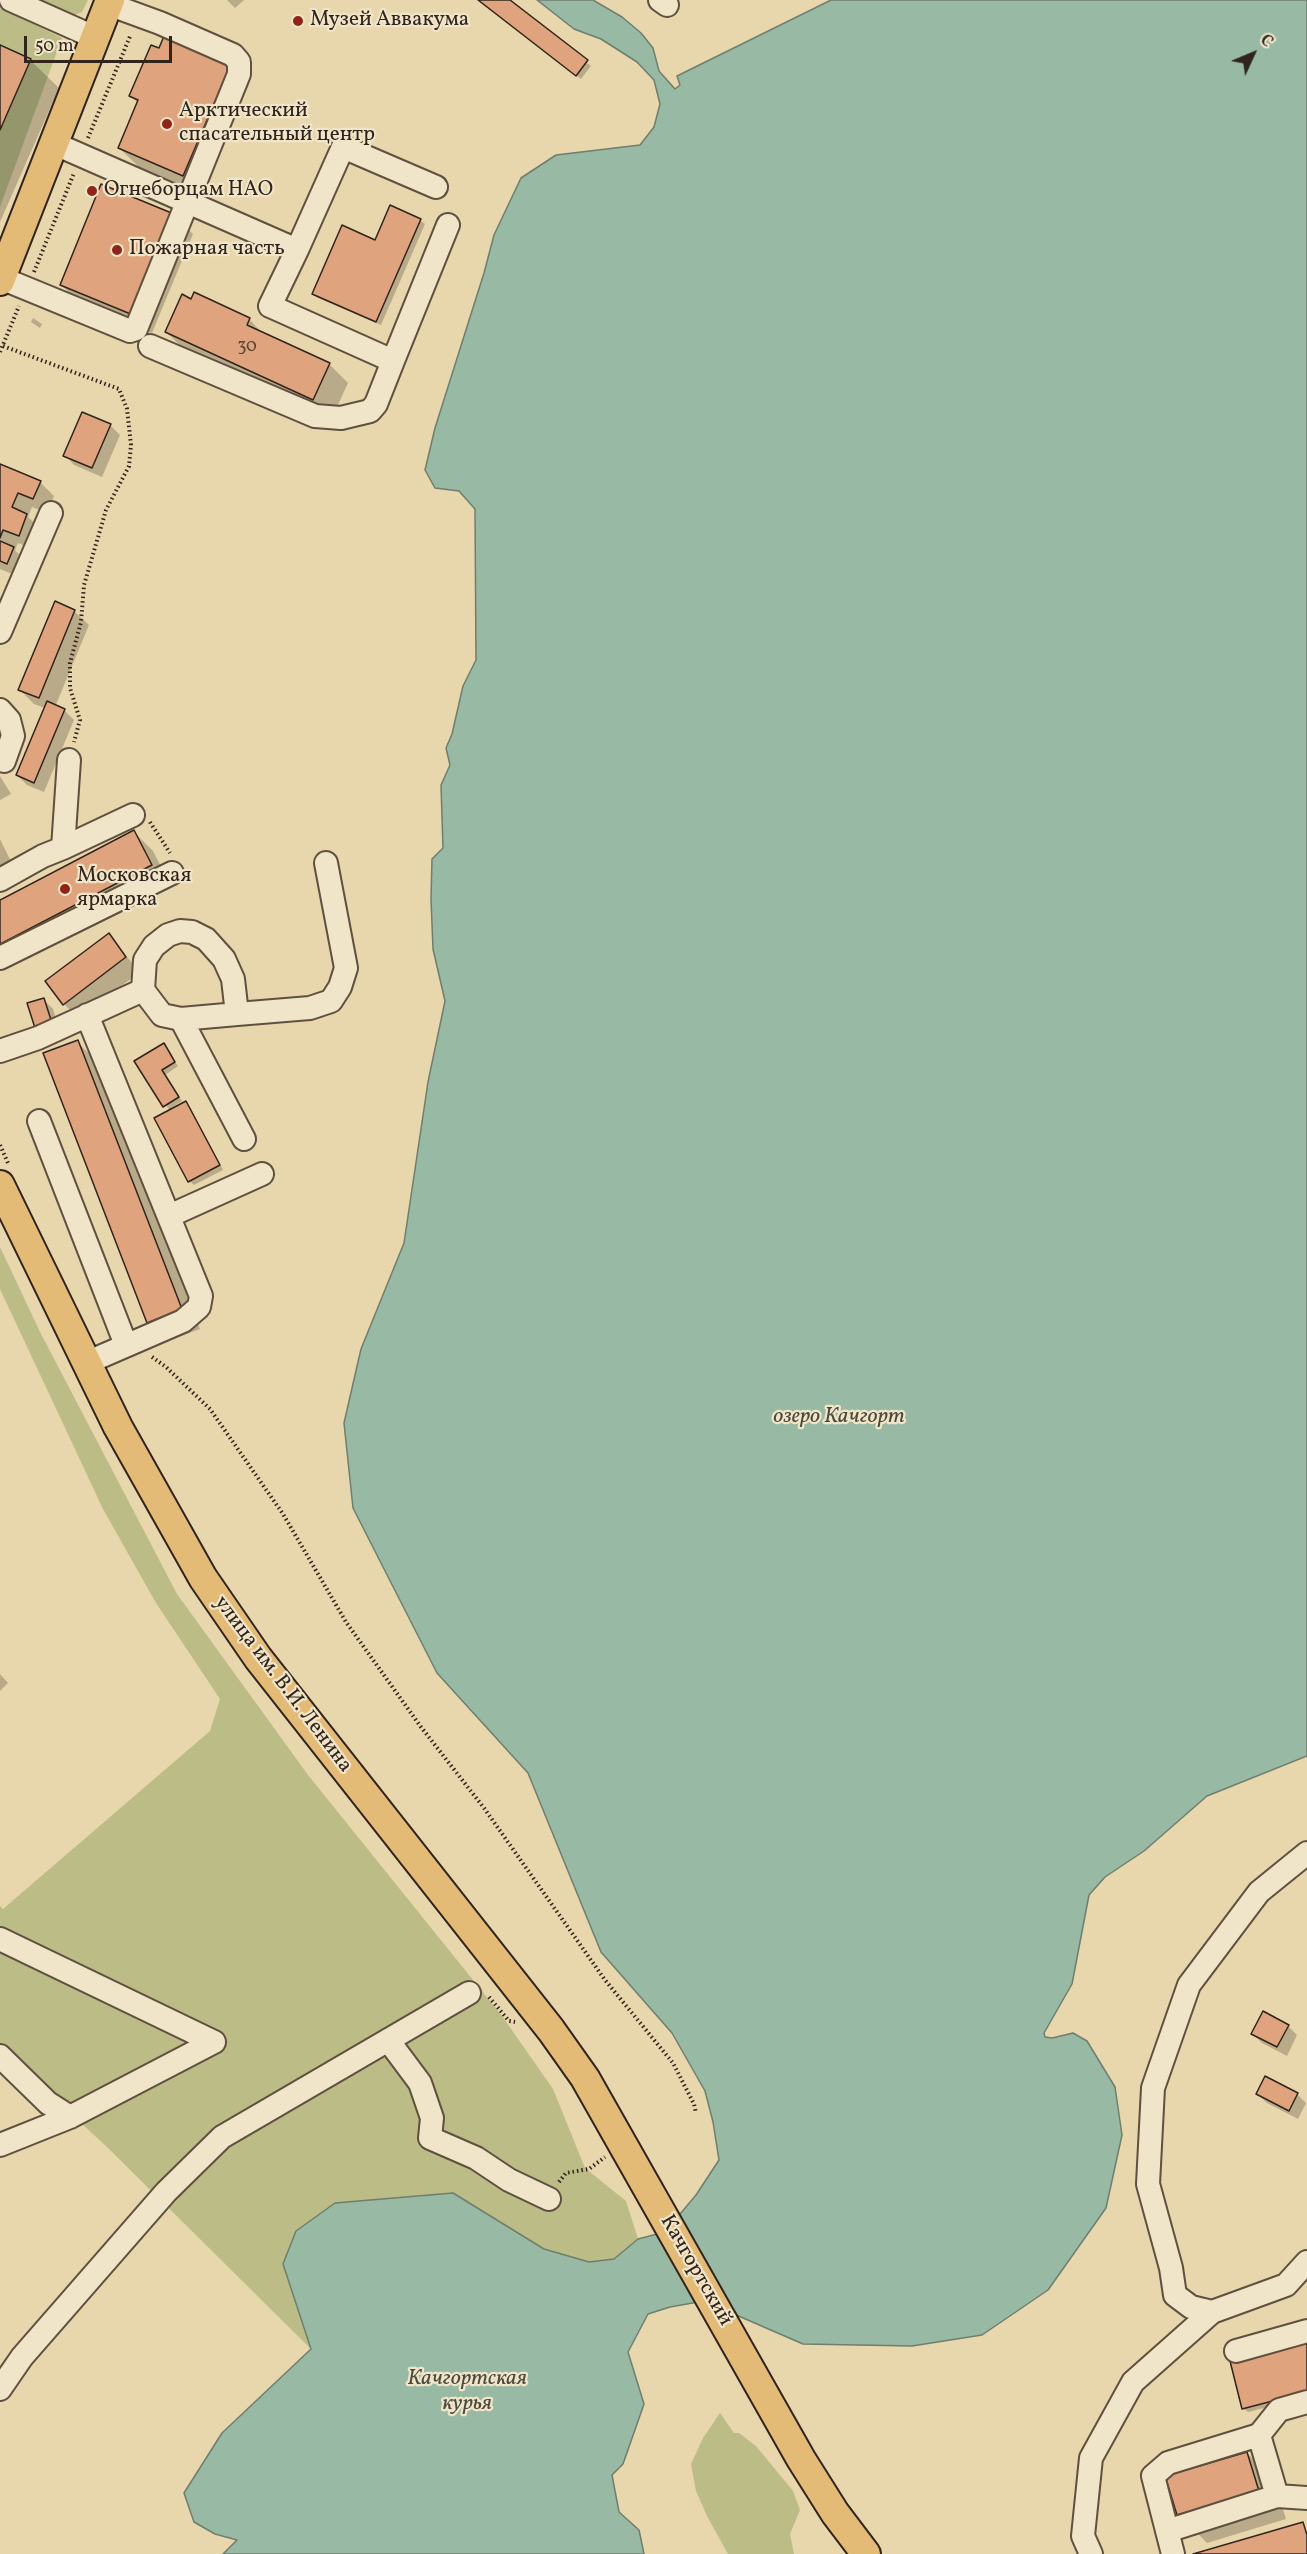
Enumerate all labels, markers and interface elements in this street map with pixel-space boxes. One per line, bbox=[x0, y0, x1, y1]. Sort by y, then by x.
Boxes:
place label: Музей Аввакума bbox=[310, 8, 469, 34]
marker: Музей Аввакума bbox=[291, 14, 305, 28]
scale bar bbox=[27, 24, 176, 62]
north arrow bbox=[1223, 24, 1283, 84]
text: С bbox=[1254, 30, 1277, 53]
text: 50 m bbox=[35, 34, 74, 59]
place label: Арктический спасательный центр bbox=[179, 99, 375, 149]
marker: Арктический спасательный центр bbox=[160, 117, 174, 131]
place label: Огнеборцам НАО bbox=[104, 178, 273, 204]
marker: Огнеборцам НАО bbox=[85, 184, 99, 198]
place label: Пожарная часть bbox=[129, 237, 285, 263]
marker: Пожарная часть bbox=[110, 243, 124, 257]
house number: 30 bbox=[237, 337, 257, 359]
place label: Московская ярмарка bbox=[77, 864, 191, 914]
marker: Московская ярмарка bbox=[58, 882, 72, 896]
water label: озеро Качгорт bbox=[773, 1405, 905, 1431]
street label: улица им. В.И. Ленина bbox=[207, 1592, 357, 1778]
street label: Качгортский bbox=[653, 2211, 737, 2331]
water label: Качгортская курья bbox=[407, 2367, 527, 2418]

